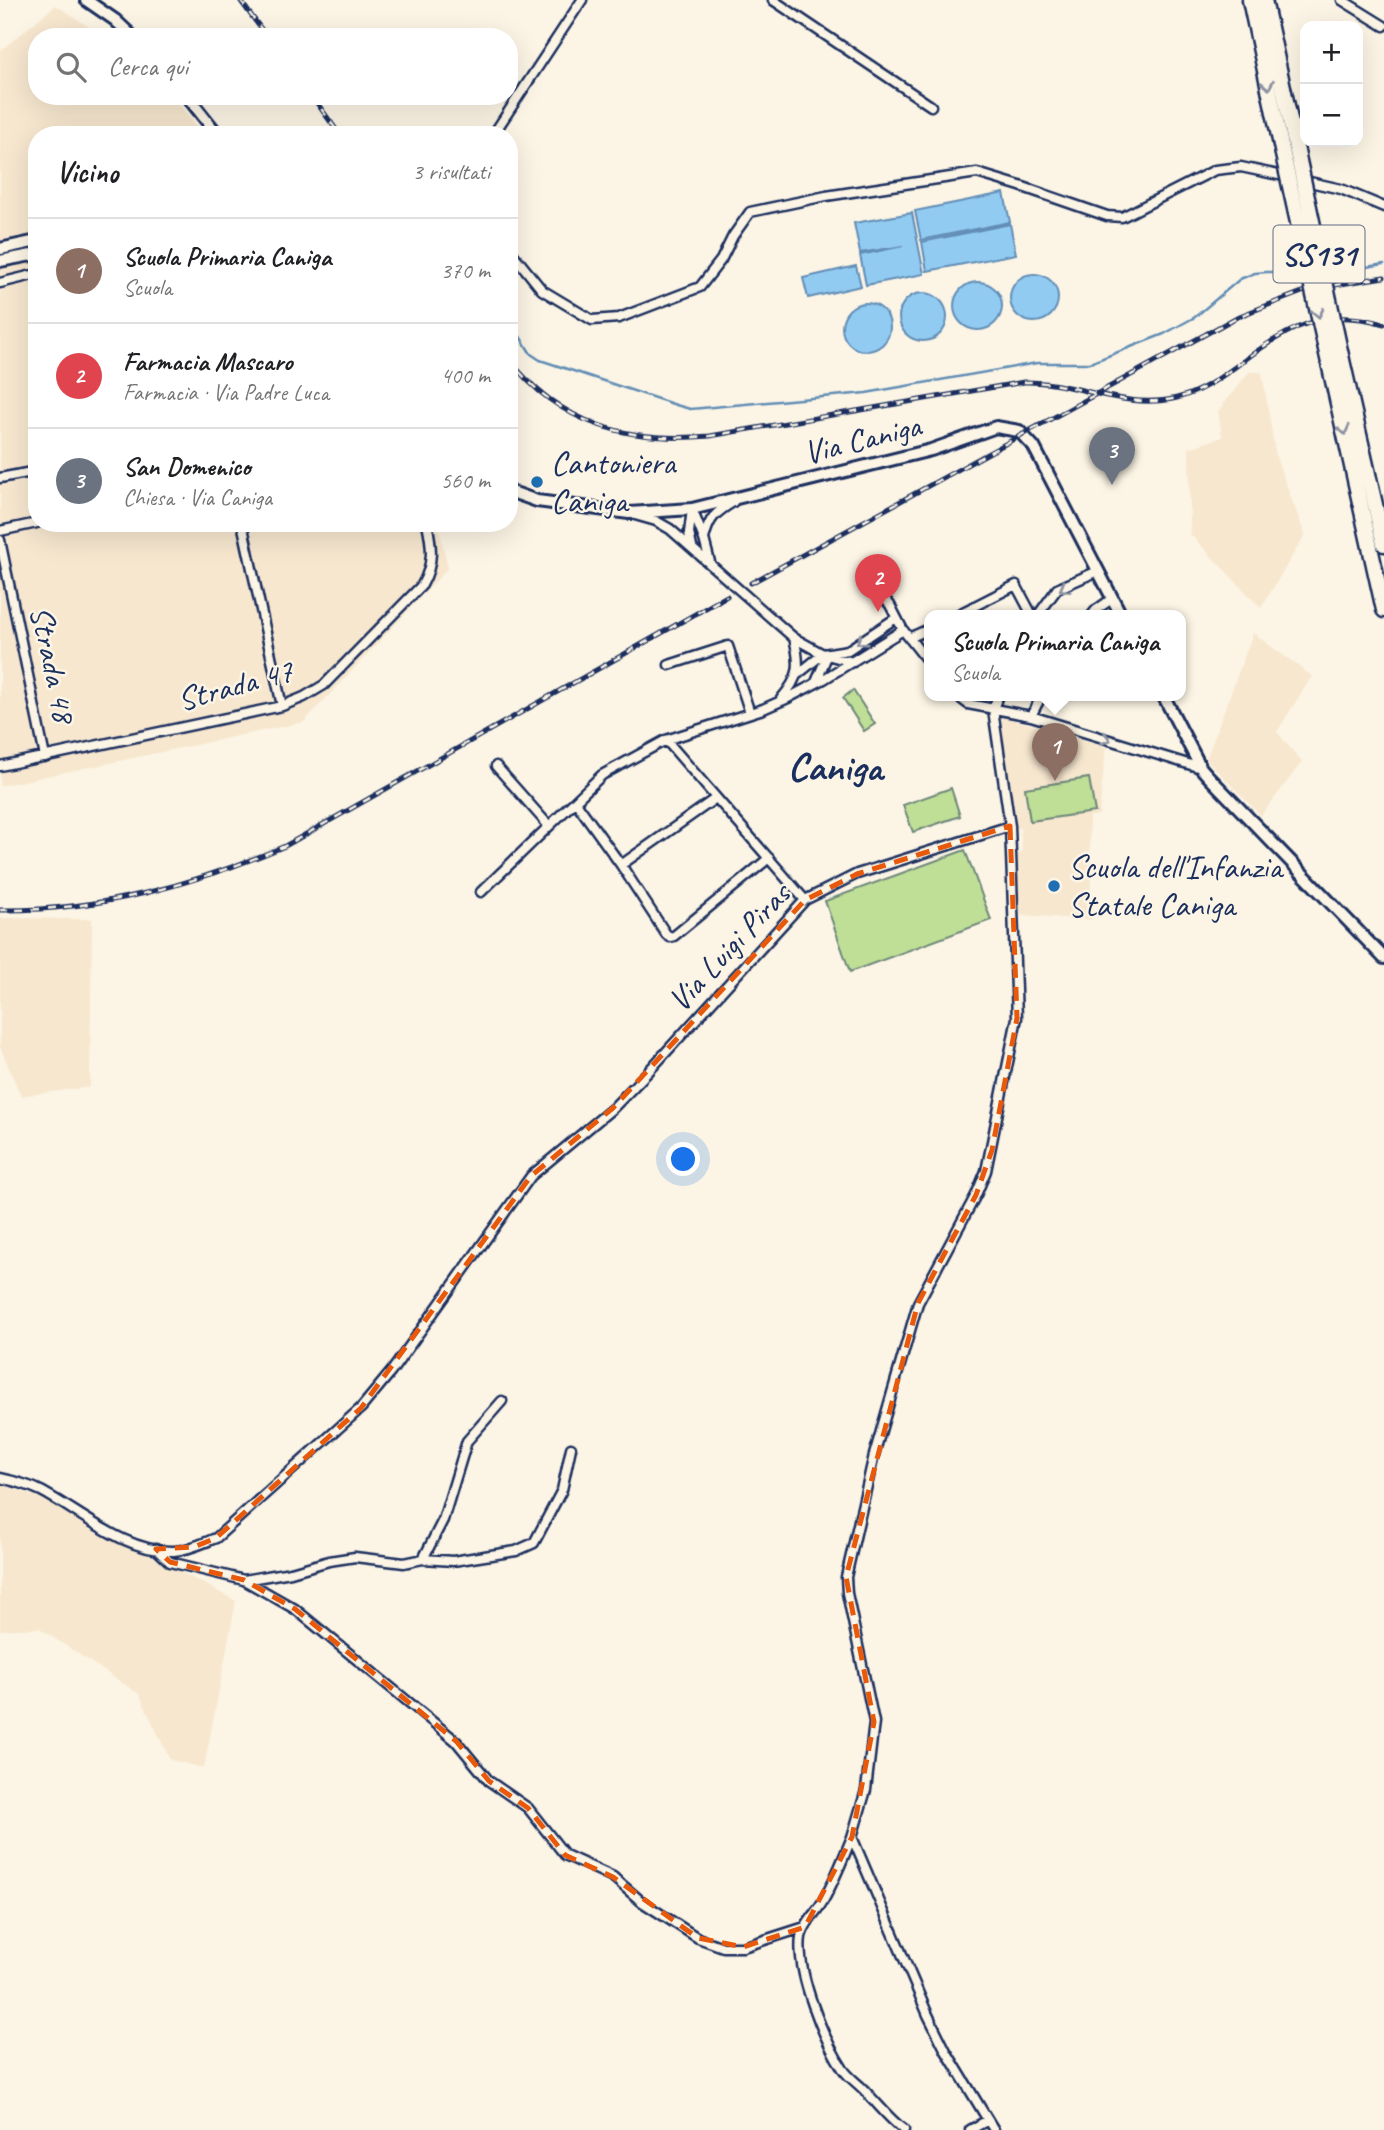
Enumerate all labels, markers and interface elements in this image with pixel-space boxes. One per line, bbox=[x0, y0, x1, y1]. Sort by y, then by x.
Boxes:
map controls bbox=[1300, 21, 1363, 147]
button: + bbox=[1300, 21, 1363, 84]
search box bbox=[28, 28, 518, 105]
icon: search bbox=[52, 48, 90, 86]
text: Cerca qui bbox=[108, 50, 188, 83]
one-way arrow bbox=[1259, 79, 1274, 91]
button: − bbox=[1300, 84, 1363, 147]
text: Vicino bbox=[56, 153, 118, 191]
text: 3 risultati bbox=[412, 157, 490, 186]
road number: SS131 bbox=[1274, 226, 1364, 282]
text: Scuola Primaria Caniga bbox=[123, 240, 331, 273]
text: 1 bbox=[74, 256, 84, 285]
text: 370 m bbox=[441, 256, 490, 285]
text: Scuola bbox=[123, 273, 172, 302]
one-way arrow bbox=[1309, 307, 1324, 319]
text: Farmacia Mascaro bbox=[123, 345, 293, 378]
text: 2 bbox=[74, 361, 84, 390]
text: 400 m bbox=[441, 361, 490, 390]
text: Farmacia · Via Padre Luca bbox=[123, 378, 329, 407]
street label: Via Caniga bbox=[799, 404, 927, 474]
one-way arrow bbox=[1335, 424, 1350, 436]
pin: 3 bbox=[1089, 427, 1135, 485]
place label: Cantoniera Caniga bbox=[551, 442, 677, 522]
text: San Domenico bbox=[123, 450, 251, 483]
text: 3 bbox=[74, 466, 84, 495]
text: 560 m bbox=[441, 466, 490, 495]
marker: Cantoniera Caniga bbox=[529, 474, 545, 490]
text: Chiesa · Via Caniga bbox=[123, 483, 272, 512]
pin: 2 bbox=[855, 554, 901, 612]
one-way arrow bbox=[1059, 579, 1072, 592]
street label: Strada 48 bbox=[20, 602, 86, 729]
popup bbox=[924, 610, 1186, 701]
text: Scuola Primaria Caniga bbox=[951, 625, 1159, 658]
one-way arrow bbox=[856, 632, 869, 645]
street label: Strada 47 bbox=[173, 649, 299, 721]
text: Scuola bbox=[951, 658, 1000, 687]
pin: 1 bbox=[1032, 723, 1078, 781]
one-way arrow bbox=[1100, 730, 1112, 745]
district label: Caniga bbox=[788, 742, 885, 792]
place label: Scuola dell'Infanzia Statale Caniga bbox=[1068, 846, 1284, 926]
street label: Via Luigi Piras bbox=[659, 872, 801, 1020]
marker: Scuola dell'Infanzia Statale Caniga bbox=[1046, 878, 1062, 894]
your location bbox=[666, 1142, 700, 1176]

